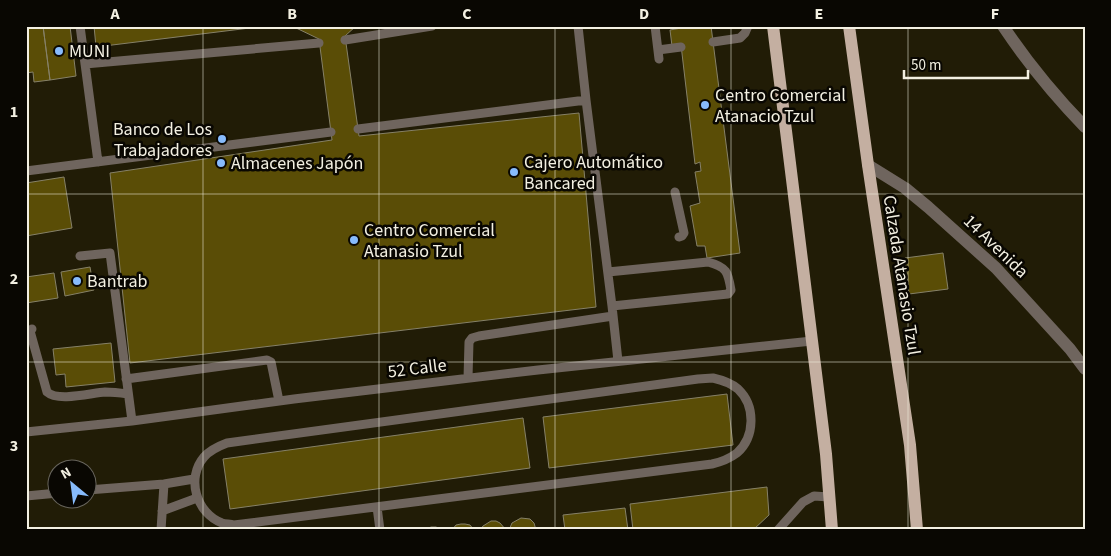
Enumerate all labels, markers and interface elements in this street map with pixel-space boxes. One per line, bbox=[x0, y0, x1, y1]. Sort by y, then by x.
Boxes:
text: A bbox=[109, 3, 120, 25]
text: B bbox=[287, 3, 297, 25]
text: C bbox=[462, 3, 472, 25]
text: D bbox=[639, 3, 649, 25]
text: E bbox=[815, 3, 823, 25]
text: F bbox=[991, 3, 999, 25]
place label: MUNI bbox=[69, 39, 110, 64]
marker: MUNI bbox=[53, 45, 65, 57]
scale bar bbox=[904, 48, 1027, 80]
text: 50 m bbox=[911, 55, 941, 76]
place label: Centro Comercial Atanacio Tzul bbox=[715, 83, 846, 129]
marker: Centro Comercial Atanacio Tzul bbox=[699, 99, 711, 111]
text: 1 bbox=[10, 101, 18, 123]
place label: Banco de Los Trabajadores bbox=[113, 117, 212, 163]
marker: Banco de Los Trabajadores bbox=[216, 133, 228, 145]
place label: Cajero Automático Bancared bbox=[524, 150, 663, 196]
place label: Almacenes Japón bbox=[231, 151, 363, 176]
marker: Almacenes Japón bbox=[215, 157, 227, 169]
marker: Cajero Automático Bancared bbox=[508, 166, 520, 178]
street label: Calzada Atanasio Tzul bbox=[877, 193, 926, 357]
street label: 14 Avenida bbox=[958, 209, 1034, 284]
place label: Centro Comercial Atanasio Tzul bbox=[364, 218, 495, 264]
marker: Centro Comercial Atanasio Tzul bbox=[348, 234, 360, 246]
text: 2 bbox=[10, 268, 18, 290]
place label: Bantrab bbox=[87, 269, 147, 294]
marker: Bantrab bbox=[71, 275, 83, 287]
street label: 52 Calle bbox=[386, 352, 448, 384]
text: 3 bbox=[10, 435, 18, 457]
north arrow bbox=[48, 458, 98, 508]
text: N bbox=[57, 463, 75, 485]

